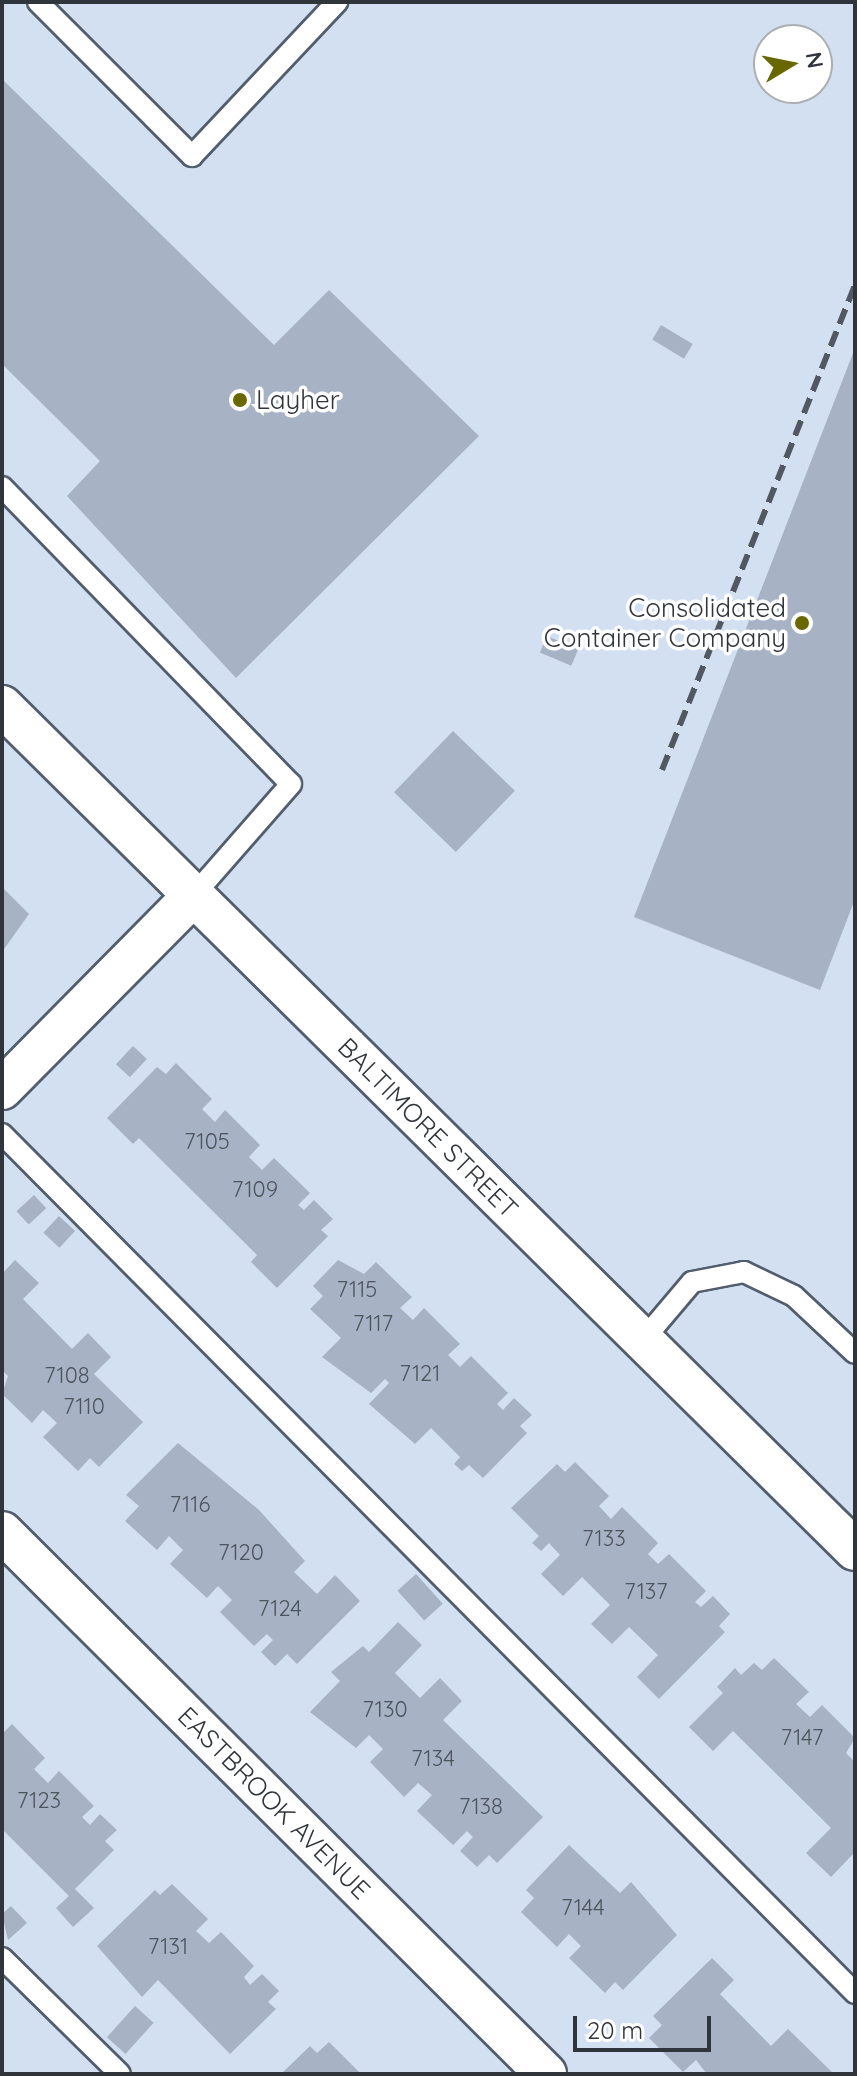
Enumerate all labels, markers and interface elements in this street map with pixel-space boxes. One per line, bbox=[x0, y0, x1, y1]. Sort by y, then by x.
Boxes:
north arrow bbox=[753, 24, 833, 104]
text: N bbox=[799, 50, 830, 71]
place label: Layher bbox=[256, 384, 340, 416]
marker: Layher bbox=[231, 391, 249, 409]
place label: Consolidated Container Company bbox=[544, 592, 786, 654]
marker: Consolidated Container Company bbox=[793, 614, 811, 632]
street label: BALTIMORE STREET bbox=[331, 1031, 525, 1225]
house number: 7105 bbox=[184, 1129, 230, 1155]
house number: 7109 bbox=[232, 1177, 278, 1203]
house number: 7115 bbox=[337, 1277, 377, 1303]
house number: 7117 bbox=[353, 1311, 393, 1337]
house number: 7121 bbox=[400, 1361, 440, 1387]
house number: 7108 bbox=[44, 1363, 90, 1389]
house number: 7110 bbox=[63, 1394, 105, 1420]
house number: 7116 bbox=[170, 1492, 210, 1518]
house number: 7133 bbox=[582, 1526, 626, 1552]
house number: 7120 bbox=[218, 1540, 264, 1566]
house number: 7137 bbox=[624, 1579, 668, 1605]
house number: 7124 bbox=[258, 1596, 302, 1622]
house number: 7130 bbox=[362, 1697, 408, 1723]
street label: EASTBROOK AVENUE bbox=[171, 1700, 377, 1906]
house number: 7147 bbox=[781, 1725, 823, 1751]
house number: 7134 bbox=[411, 1746, 455, 1772]
house number: 7123 bbox=[17, 1788, 61, 1814]
house number: 7138 bbox=[459, 1794, 503, 1820]
house number: 7144 bbox=[561, 1895, 605, 1921]
house number: 7131 bbox=[148, 1934, 188, 1960]
scale bar bbox=[577, 2000, 715, 2050]
text: 20 m bbox=[587, 2015, 643, 2045]

